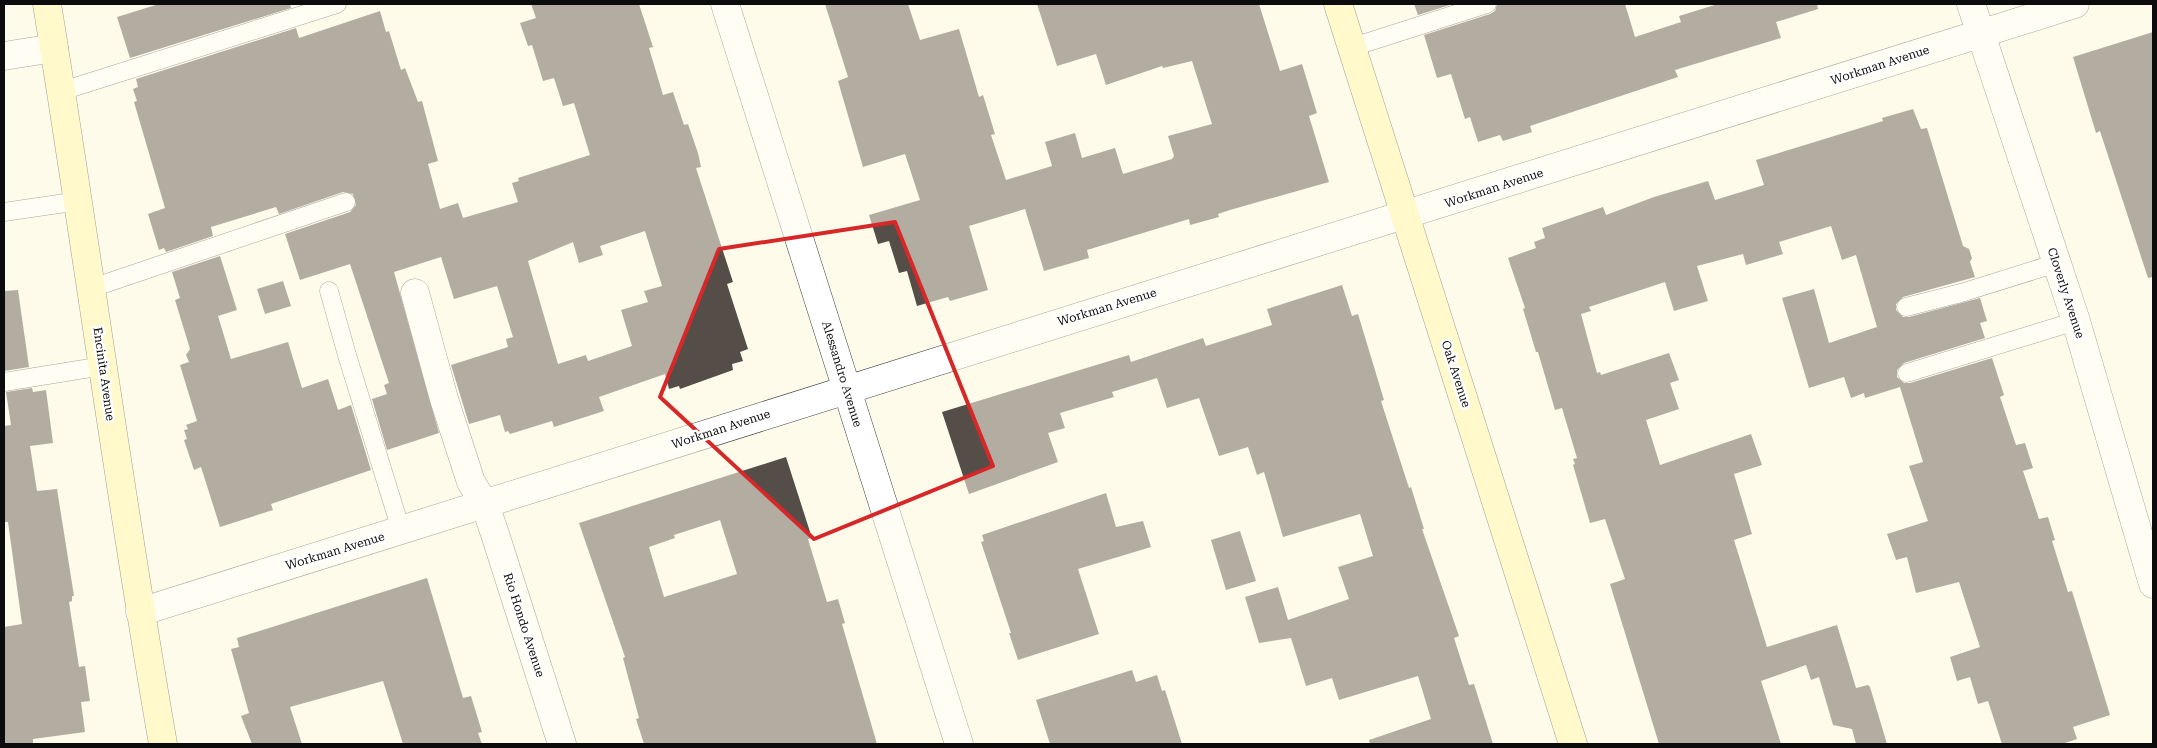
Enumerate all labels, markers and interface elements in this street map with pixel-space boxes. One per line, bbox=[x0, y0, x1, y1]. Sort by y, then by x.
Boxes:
street label: Workman Avenue bbox=[1829, 42, 1931, 88]
street label: Workman Avenue bbox=[1443, 165, 1545, 211]
street label: Cloverly Avenue bbox=[2045, 246, 2087, 341]
street label: Workman Avenue bbox=[1056, 285, 1159, 329]
street label: Alessandro Avenue bbox=[819, 319, 865, 429]
street label: Encinita Avenue bbox=[90, 326, 118, 422]
street label: Oak Avenue bbox=[1439, 339, 1474, 410]
street label: Workman Avenue bbox=[670, 406, 772, 452]
street label: Workman Avenue bbox=[284, 529, 387, 573]
street label: Rio Hondo Avenue bbox=[501, 571, 548, 679]

